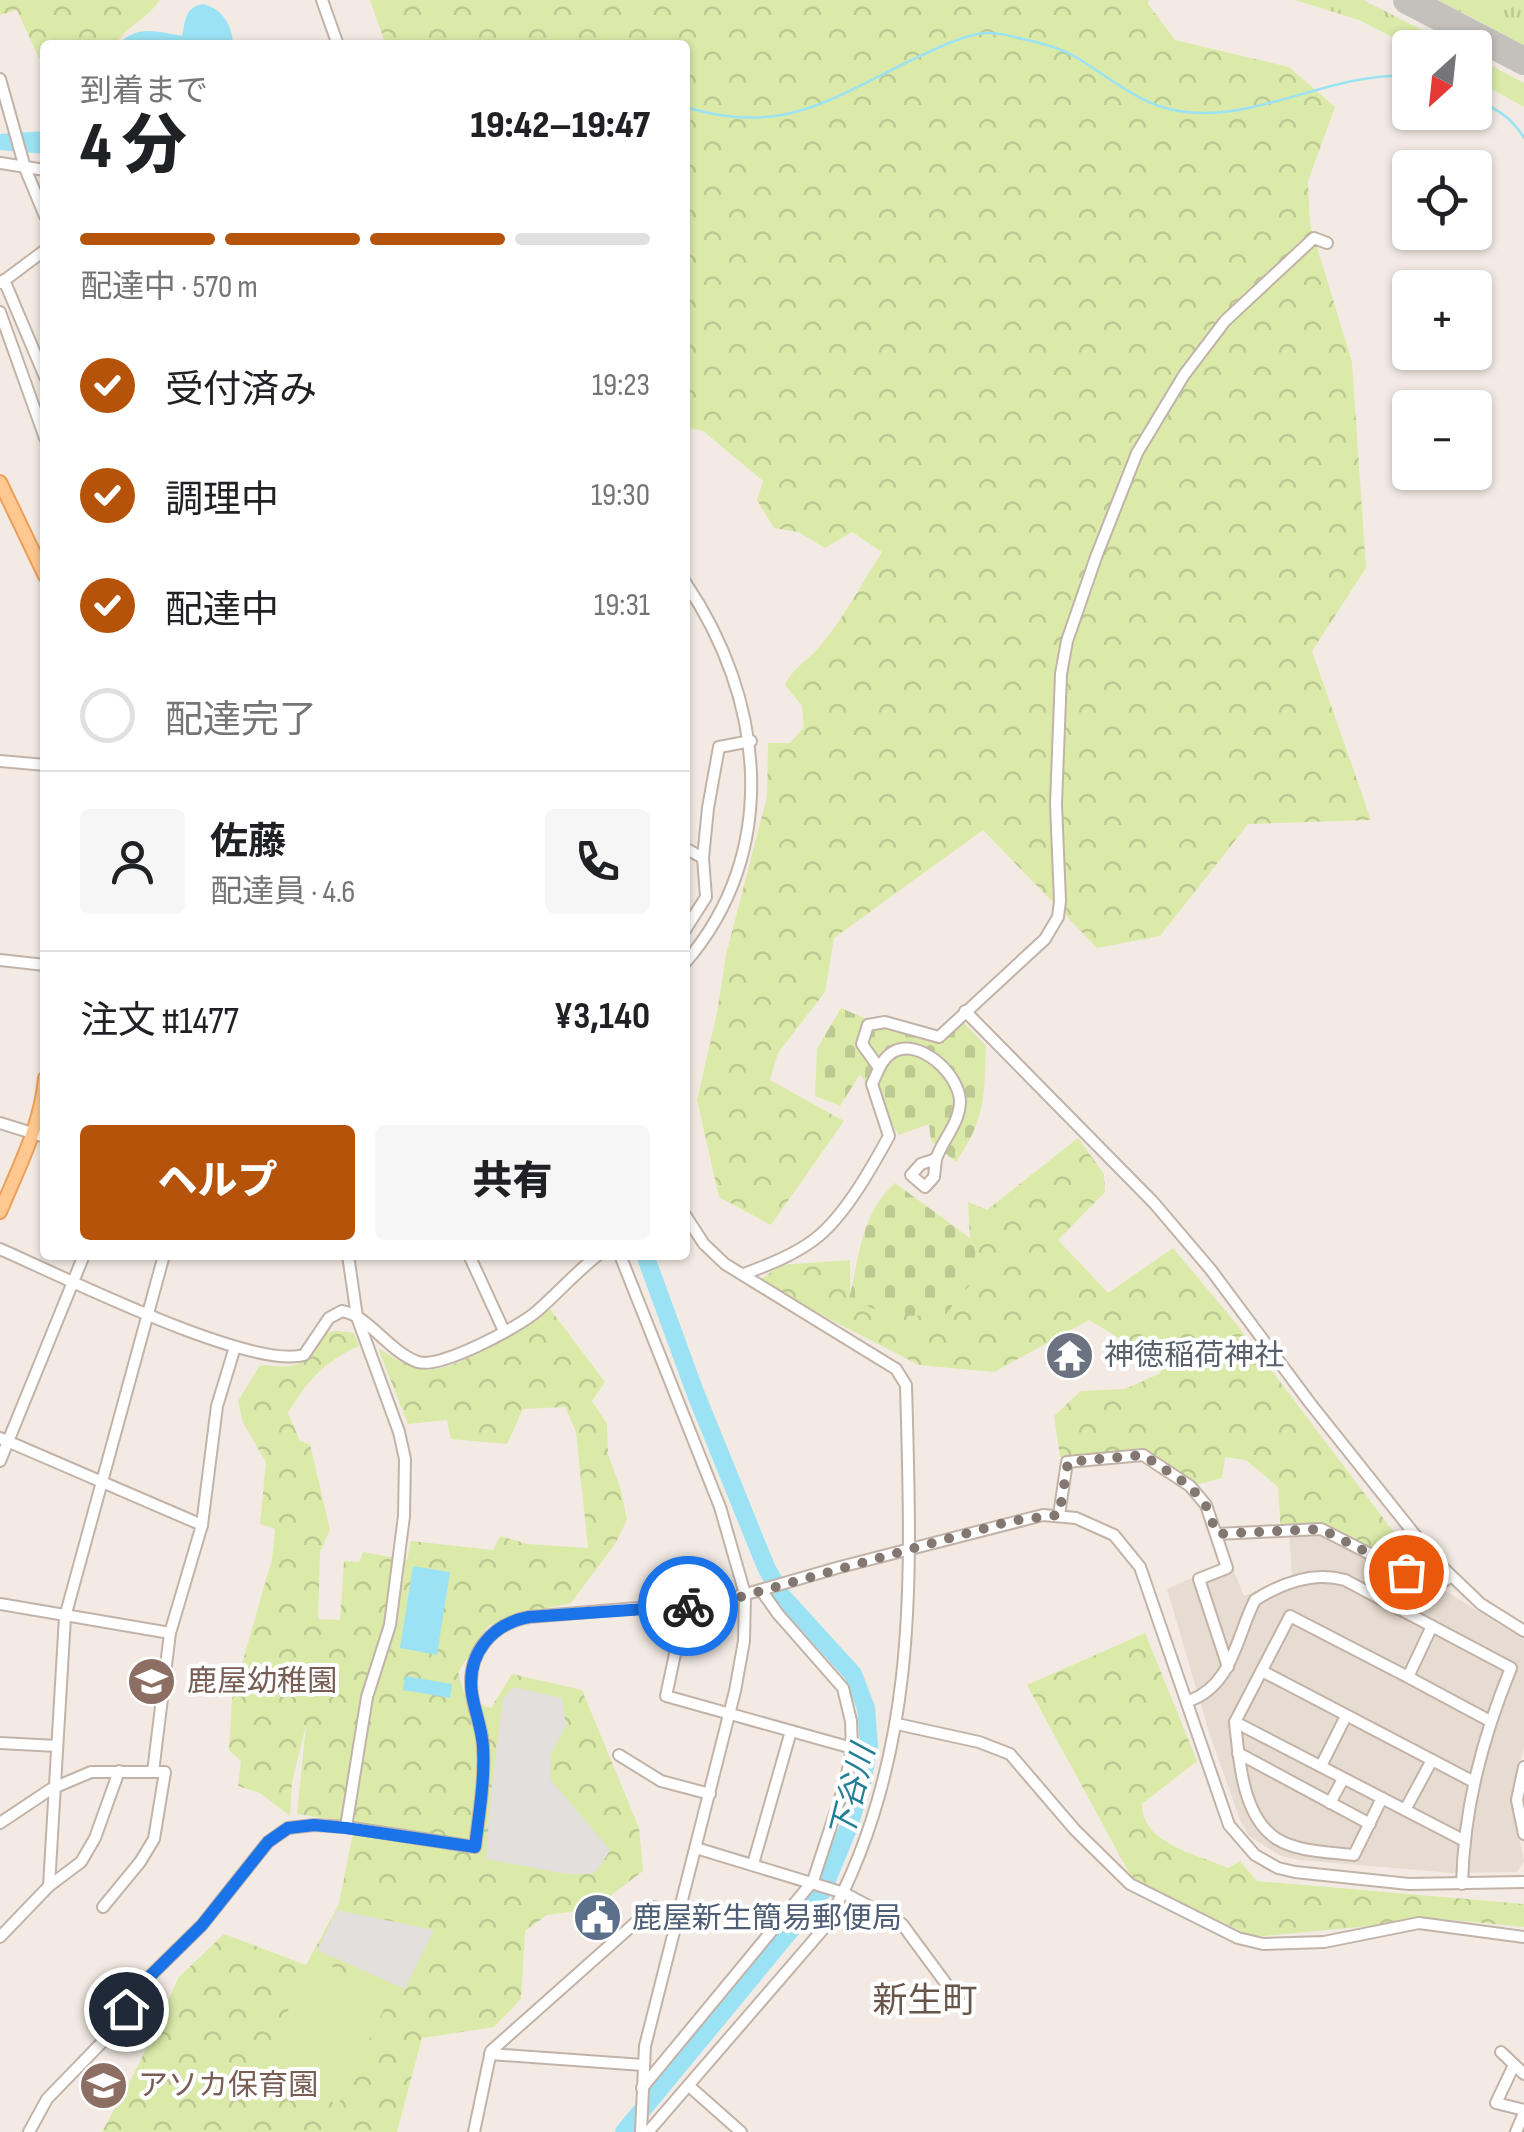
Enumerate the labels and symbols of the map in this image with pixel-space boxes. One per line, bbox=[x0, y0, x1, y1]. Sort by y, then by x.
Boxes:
north arrow bbox=[1392, 30, 1492, 130]
temple icon: 神徳稲荷神社 bbox=[1043, 1329, 1095, 1381]
place label: 神徳稲荷神社 bbox=[1104, 1338, 1284, 1374]
pin bbox=[1364, 1530, 1449, 1615]
courier bbox=[638, 1556, 738, 1656]
school or university icon: 鹿屋幼稚園 bbox=[126, 1655, 178, 1707]
place label: 鹿屋幼稚園 bbox=[187, 1664, 337, 1700]
water label: 下谷川 bbox=[823, 1738, 885, 1844]
public building icon: 鹿屋新生簡易郵便局 bbox=[571, 1892, 623, 1944]
place label: 鹿屋新生簡易郵便局 bbox=[632, 1901, 902, 1937]
pin bbox=[84, 1967, 169, 2052]
district label: 新生町 bbox=[872, 1980, 978, 2023]
school or university icon: アソカ保育園 bbox=[77, 2059, 129, 2111]
place label: アソカ保育園 bbox=[138, 2068, 318, 2104]

